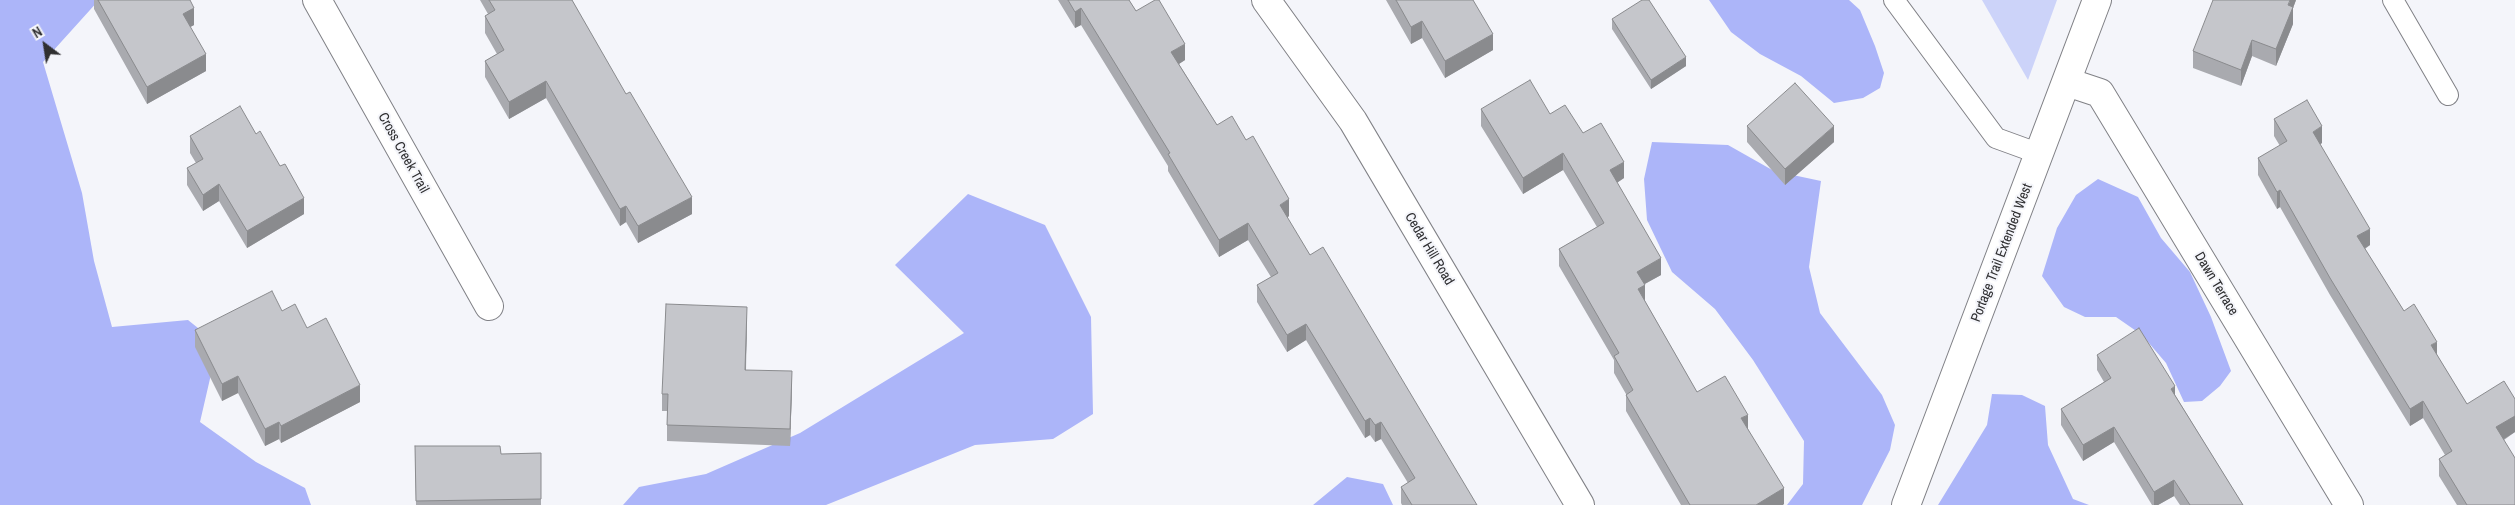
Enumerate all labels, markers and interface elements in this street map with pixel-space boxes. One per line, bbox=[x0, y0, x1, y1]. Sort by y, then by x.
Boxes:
north arrow bbox=[20, 20, 70, 70]
text: N bbox=[29, 22, 45, 42]
street label: Cross Creek Trail bbox=[374, 110, 432, 196]
street label: Portage Trail Extended West bbox=[1968, 181, 2036, 325]
street label: Cedar Hill Road bbox=[1401, 210, 1457, 288]
street label: Dawn Terrace bbox=[2191, 249, 2241, 319]

